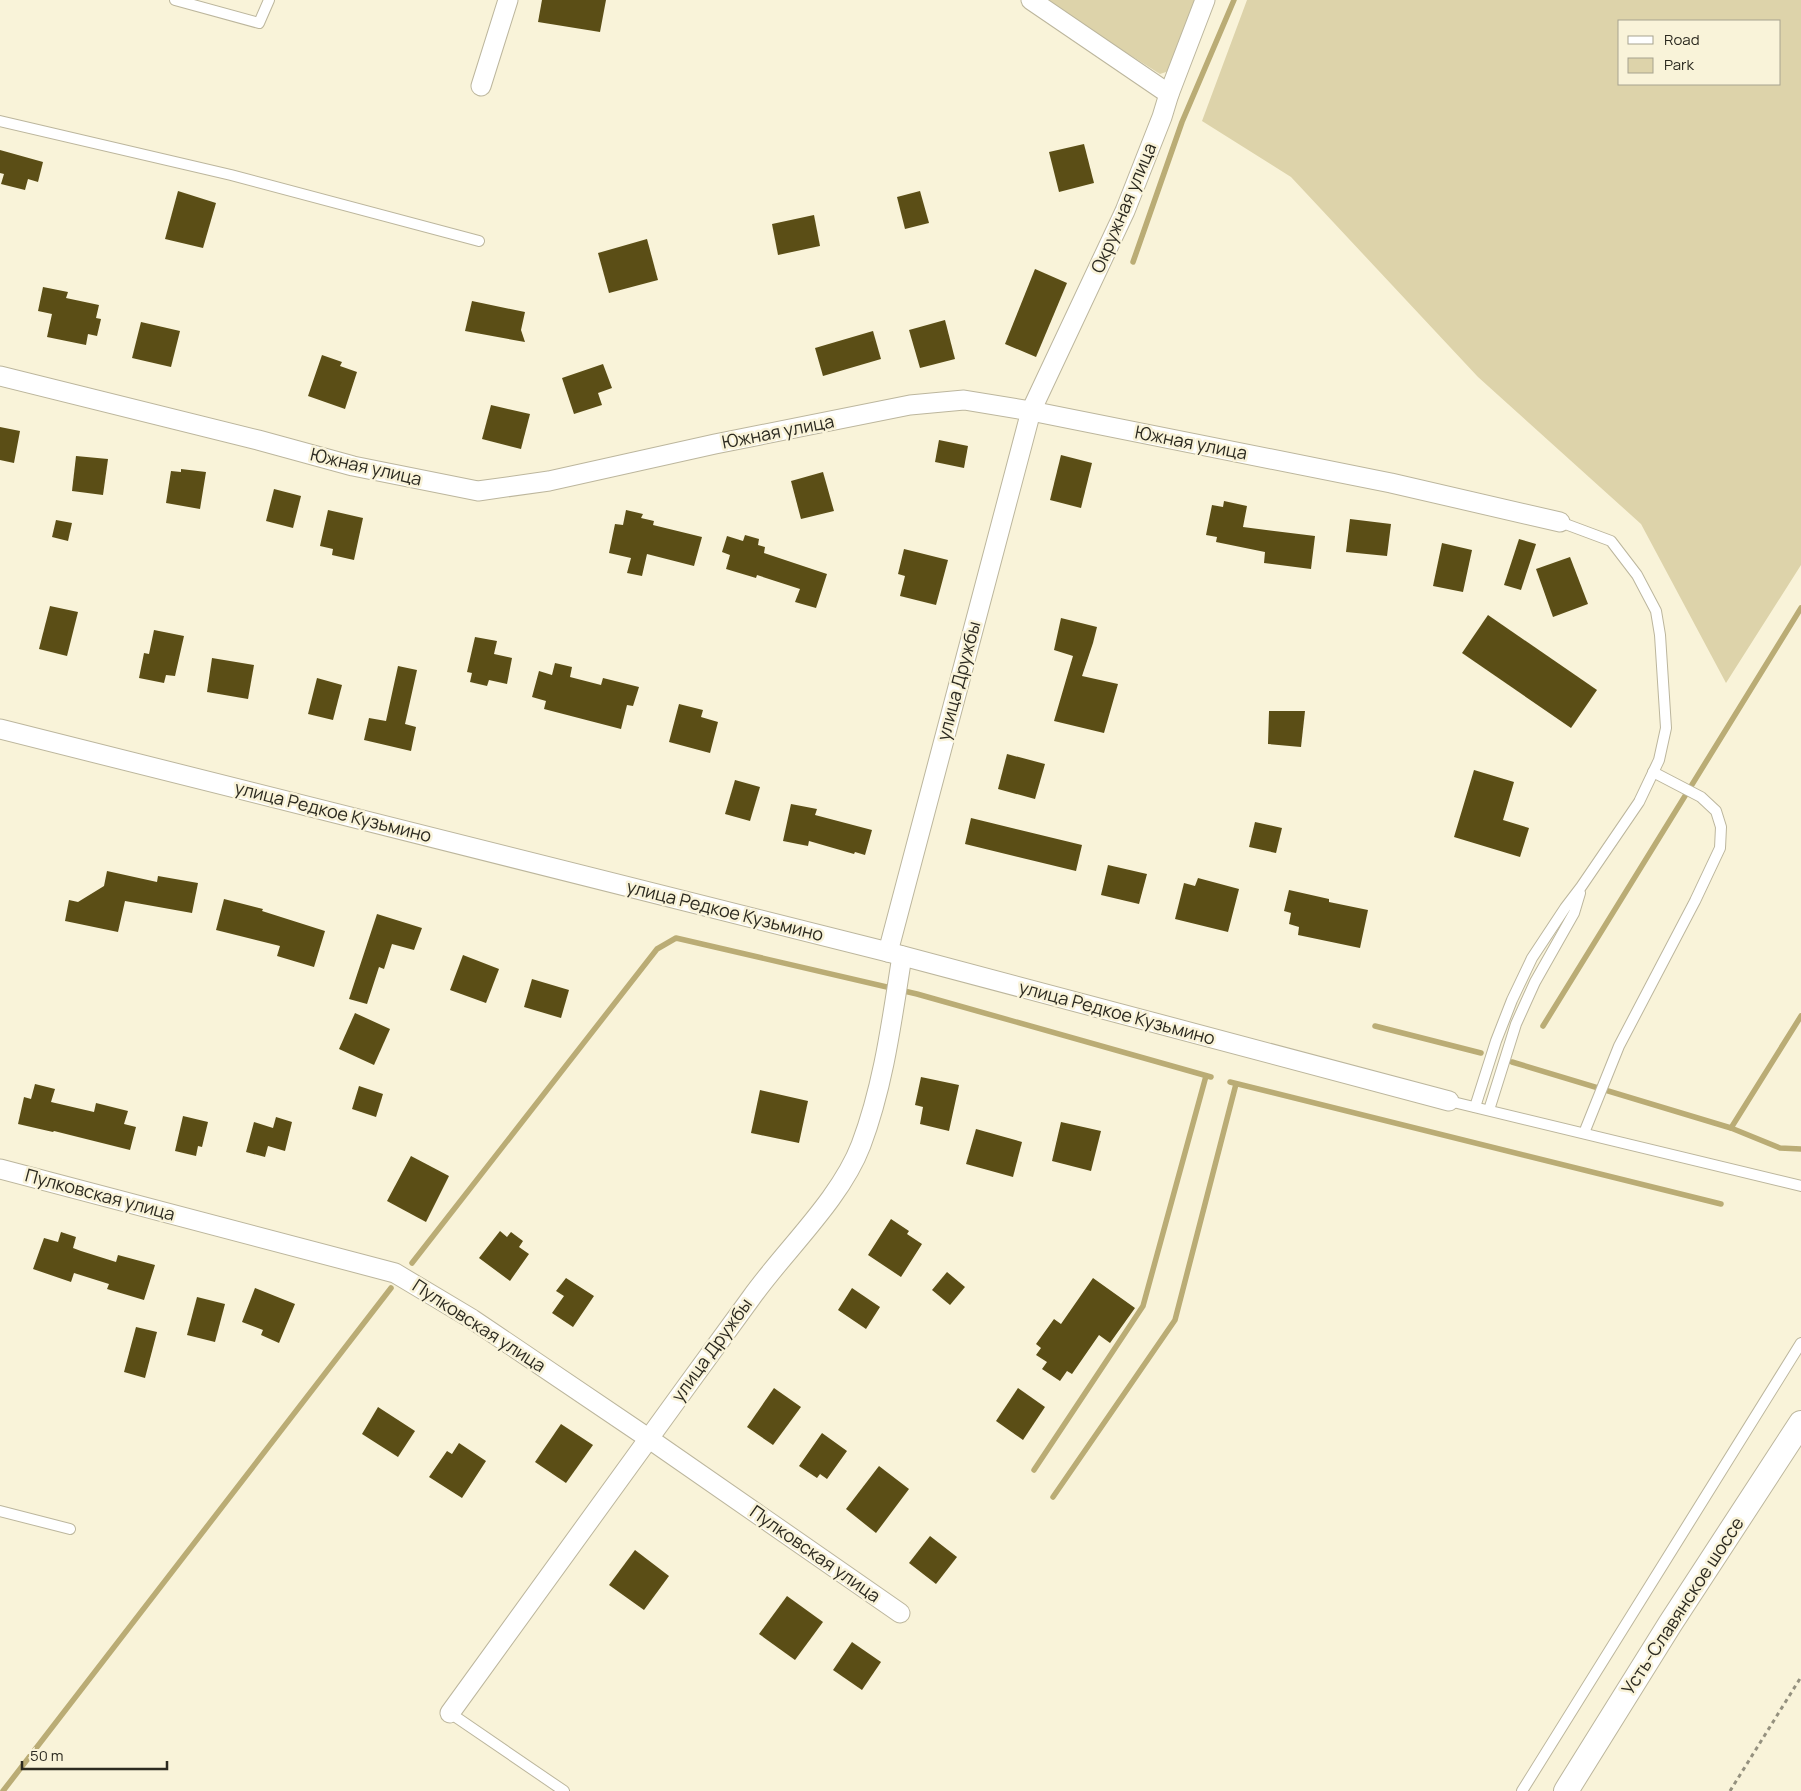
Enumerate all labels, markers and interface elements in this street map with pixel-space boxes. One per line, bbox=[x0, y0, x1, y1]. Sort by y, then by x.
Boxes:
legend bbox=[1618, 20, 1781, 85]
text: Road bbox=[1664, 29, 1700, 50]
text: Park bbox=[1664, 54, 1694, 75]
street label: Окружная улица bbox=[1085, 139, 1161, 276]
street label: Южная улица bbox=[720, 408, 836, 454]
street label: Южная улица bbox=[1133, 419, 1249, 465]
street label: Южная улица bbox=[308, 442, 424, 491]
street label: улица Дружбы bbox=[931, 618, 985, 743]
street label: улица Редкое Кузьмино bbox=[232, 775, 434, 847]
street label: улица Редкое Кузьмино bbox=[624, 874, 826, 946]
street label: улица Редкое Кузьмино bbox=[1016, 974, 1218, 1050]
street label: Пулковская улица bbox=[23, 1162, 178, 1226]
street label: Пулковская улица bbox=[408, 1273, 551, 1377]
street label: улица Дружбы bbox=[665, 1293, 757, 1406]
street label: Пулковская улица bbox=[746, 1499, 886, 1607]
street label: Усть-Славянское шоссе bbox=[1616, 1512, 1749, 1699]
scale bar bbox=[22, 1738, 168, 1770]
text: 50 m bbox=[30, 1745, 64, 1766]

